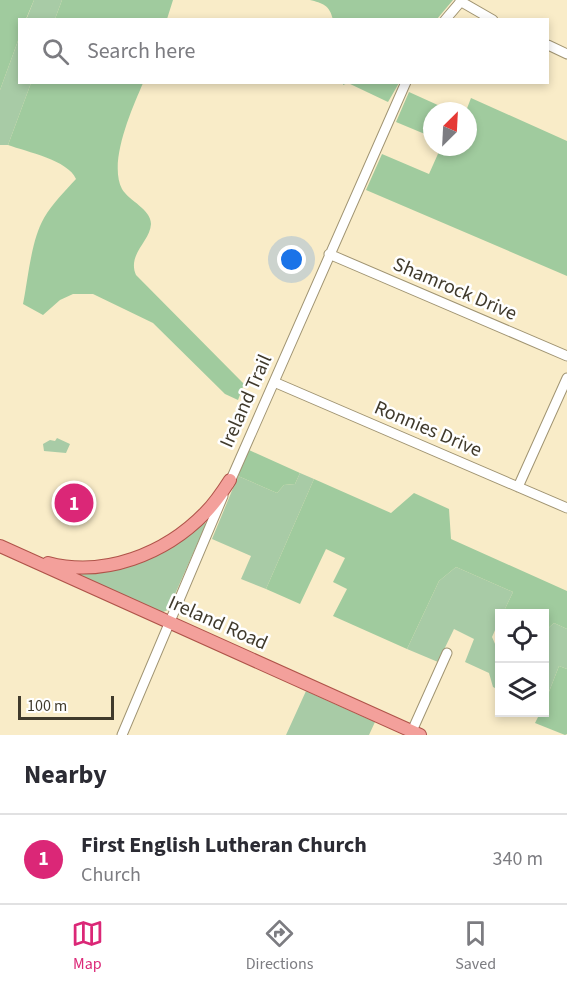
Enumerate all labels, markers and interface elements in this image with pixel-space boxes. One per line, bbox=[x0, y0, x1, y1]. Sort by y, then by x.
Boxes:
search box bbox=[18, 18, 549, 84]
icon: search bbox=[39, 35, 72, 68]
text: Search here bbox=[87, 35, 195, 67]
north arrow bbox=[423, 102, 477, 156]
your location bbox=[277, 245, 306, 274]
street label: Shamrock Drive bbox=[389, 250, 521, 328]
street label: Ireland Trail bbox=[213, 350, 279, 452]
street label: Ronnies Drive bbox=[370, 394, 486, 464]
pin: 1 bbox=[54, 480, 94, 526]
street label: Ireland Road bbox=[164, 589, 272, 657]
map controls bbox=[495, 609, 549, 717]
button: locate bbox=[495, 609, 549, 663]
button: layers bbox=[495, 663, 549, 717]
scale bar bbox=[18, 693, 114, 720]
text: 100 m bbox=[27, 695, 67, 717]
text: Nearby bbox=[24, 756, 107, 793]
text: First English Lutheran Church bbox=[81, 829, 367, 861]
text: 1 bbox=[38, 845, 49, 873]
text: 340 m bbox=[493, 845, 543, 873]
text: Church bbox=[81, 861, 141, 889]
tab: Map bbox=[71, 917, 104, 975]
tab: Directions bbox=[246, 917, 313, 975]
tab: Saved bbox=[455, 917, 496, 975]

